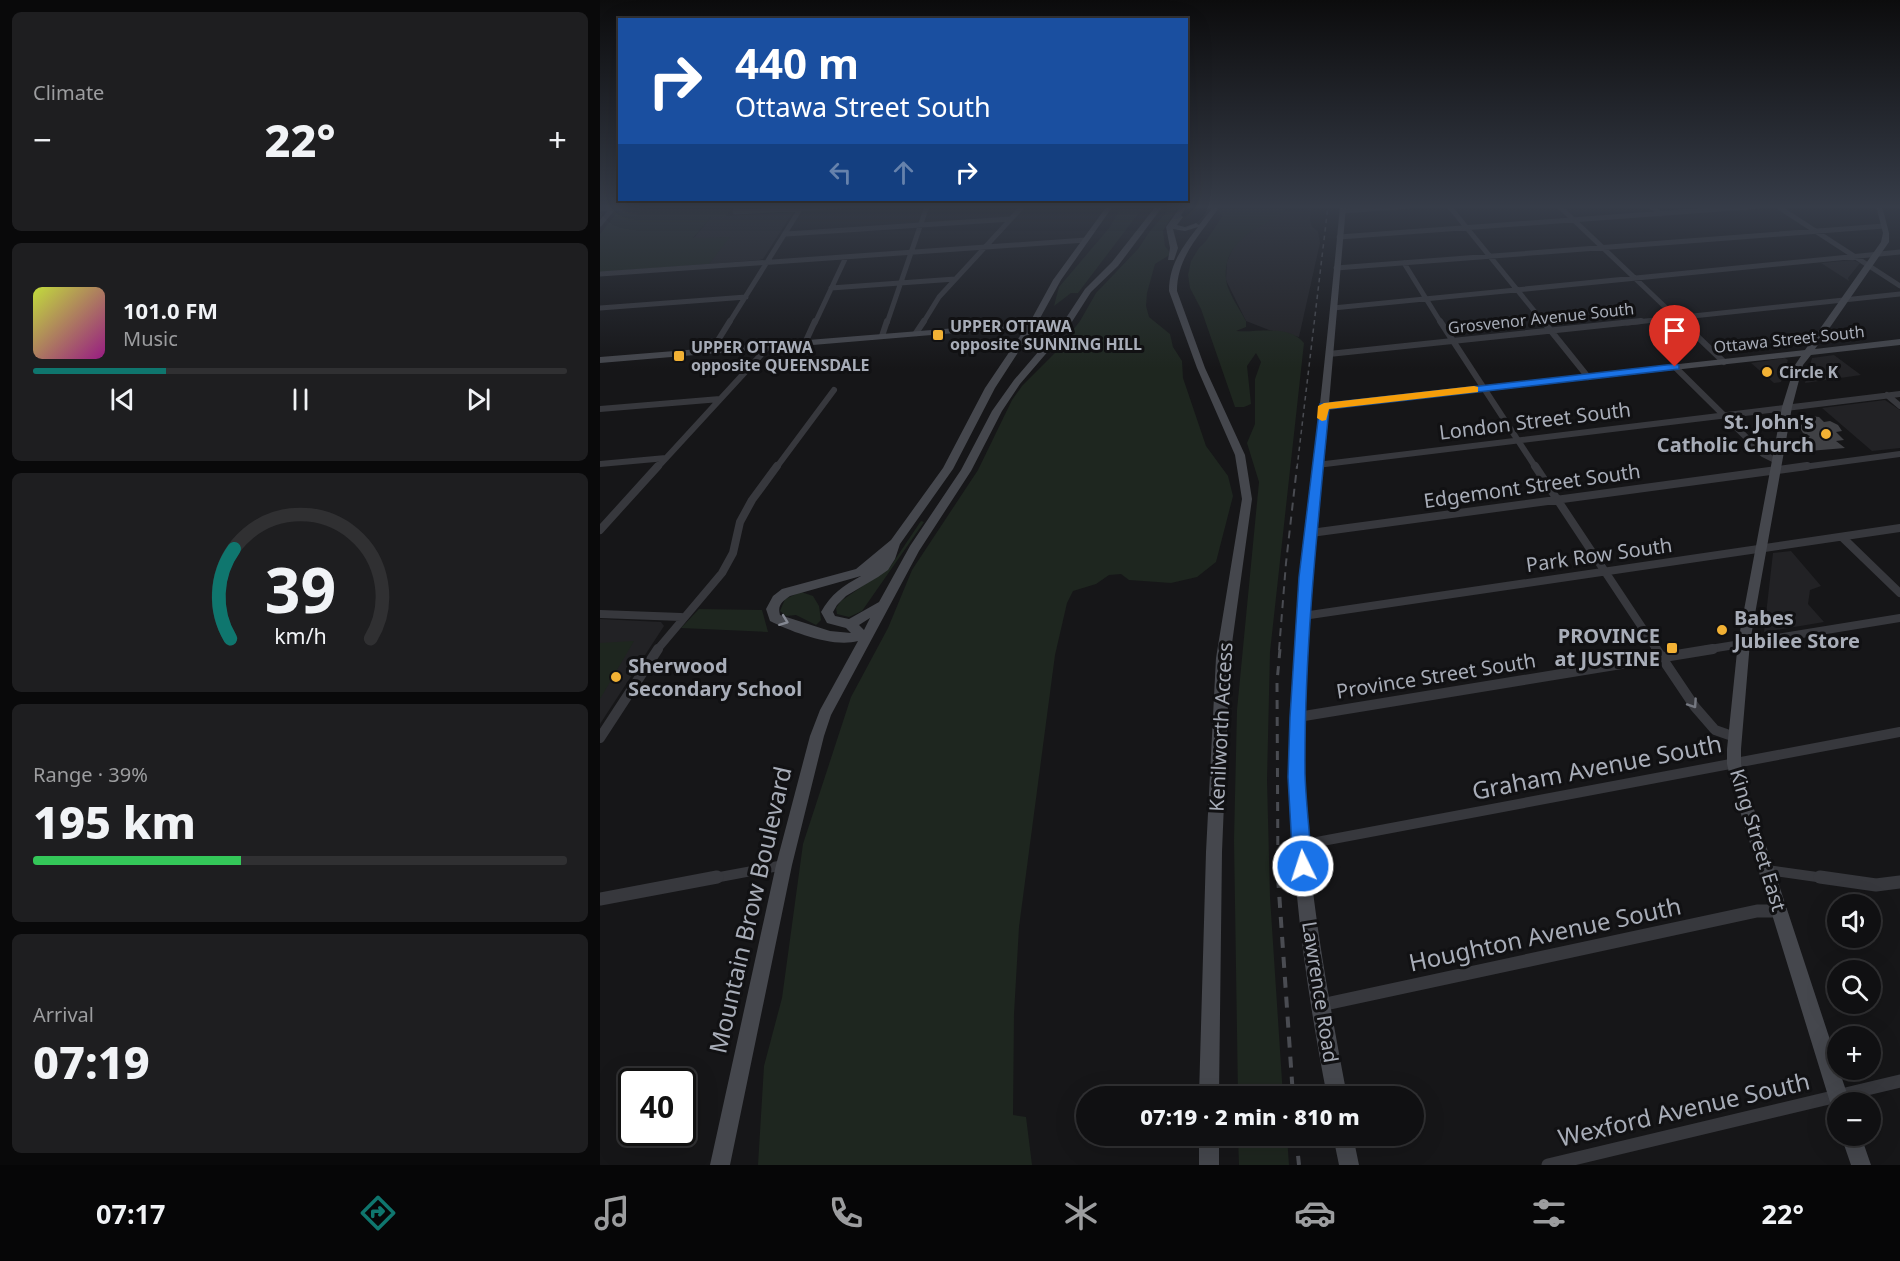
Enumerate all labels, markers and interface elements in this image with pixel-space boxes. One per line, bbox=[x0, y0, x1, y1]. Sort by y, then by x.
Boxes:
text: 440 m bbox=[735, 34, 859, 91]
icon: right bbox=[636, 42, 714, 120]
text: Climate bbox=[33, 79, 104, 106]
text: Ottawa Street South bbox=[735, 88, 991, 125]
text: 22° bbox=[264, 109, 336, 170]
text: − bbox=[33, 117, 52, 162]
text: + bbox=[548, 117, 567, 162]
icon: left bbox=[824, 156, 857, 189]
icon: ahead bbox=[887, 156, 920, 189]
icon: right bbox=[950, 156, 983, 189]
text: 101.0 FM bbox=[123, 295, 218, 325]
street label: Grosvenor Avenue South bbox=[1447, 297, 1635, 339]
pin bbox=[1649, 305, 1700, 367]
icon: arrive bbox=[1658, 314, 1691, 347]
place label: UPPER OTTAWA opposite SUNNING HILL bbox=[950, 315, 1142, 355]
street label: Ottawa Street South bbox=[1712, 320, 1866, 358]
text: Music bbox=[123, 325, 178, 352]
marker: UPPER OTTAWA opposite SUNNING HILL bbox=[931, 328, 945, 342]
place label: UPPER OTTAWA opposite QUEENSDALE bbox=[691, 336, 870, 376]
marker: UPPER OTTAWA opposite QUEENSDALE bbox=[672, 349, 686, 363]
place label: Circle K bbox=[1779, 361, 1839, 383]
marker: Circle K bbox=[1760, 365, 1774, 379]
icon: previous bbox=[106, 383, 139, 416]
icon: pause bbox=[284, 383, 317, 416]
icon: next bbox=[462, 383, 495, 416]
street label: London Street South bbox=[1438, 395, 1632, 446]
place label: St. John's Catholic Church bbox=[1657, 408, 1814, 458]
marker: St. John's Catholic Church bbox=[1819, 427, 1833, 441]
street label: Edgemont Street South bbox=[1422, 457, 1642, 514]
street label: Park Row South bbox=[1524, 531, 1674, 578]
text: 39 bbox=[264, 547, 336, 632]
place label: Babes Jubilee Store bbox=[1732, 604, 1860, 654]
one-way arrow bbox=[778, 614, 789, 627]
text: km/h bbox=[274, 622, 326, 651]
place label: PROVINCE at JUSTINE bbox=[1555, 622, 1660, 672]
marker: Babes Jubilee Store bbox=[1715, 623, 1729, 637]
marker: PROVINCE at JUSTINE bbox=[1665, 641, 1679, 655]
street label: Kenilworth Access bbox=[1203, 642, 1238, 812]
street label: Province Street South bbox=[1334, 646, 1538, 705]
place label: Sherwood Secondary School bbox=[628, 652, 802, 702]
marker: Sherwood Secondary School bbox=[609, 670, 623, 684]
one-way arrow bbox=[1686, 697, 1697, 708]
street label: Graham Avenue South bbox=[1469, 726, 1724, 807]
text: Range · 39% bbox=[33, 761, 148, 788]
street label: Mountain Brow Boulevard bbox=[700, 763, 799, 1056]
street label: King Street East bbox=[1724, 765, 1793, 914]
text: 195 km bbox=[33, 791, 196, 852]
position arrow bbox=[1271, 834, 1335, 898]
street label: Houghton Avenue South bbox=[1406, 889, 1684, 979]
map controls bbox=[1827, 894, 1881, 1146]
button: sound bbox=[1827, 894, 1881, 948]
street label: Lawrence Road bbox=[1296, 919, 1345, 1065]
button: search bbox=[1827, 960, 1881, 1014]
text: Arrival bbox=[33, 1001, 94, 1028]
button: + bbox=[1827, 1026, 1881, 1080]
text: 07:19 bbox=[33, 1031, 150, 1092]
street label: Wexford Avenue South bbox=[1555, 1064, 1813, 1154]
speed limit sign: 40 bbox=[618, 1068, 696, 1146]
button: − bbox=[1827, 1092, 1881, 1146]
text: 07:19 · 2 min · 810 m bbox=[1140, 1101, 1360, 1131]
icon: directions bbox=[357, 1192, 399, 1234]
icon: music bbox=[591, 1192, 633, 1234]
icon: phone bbox=[825, 1192, 867, 1234]
icon: climate bbox=[1060, 1192, 1102, 1234]
icon: car bbox=[1294, 1192, 1336, 1234]
icon: filters bbox=[1528, 1192, 1570, 1234]
text: 07:17 bbox=[96, 1195, 165, 1232]
text: 22° bbox=[1762, 1195, 1804, 1232]

